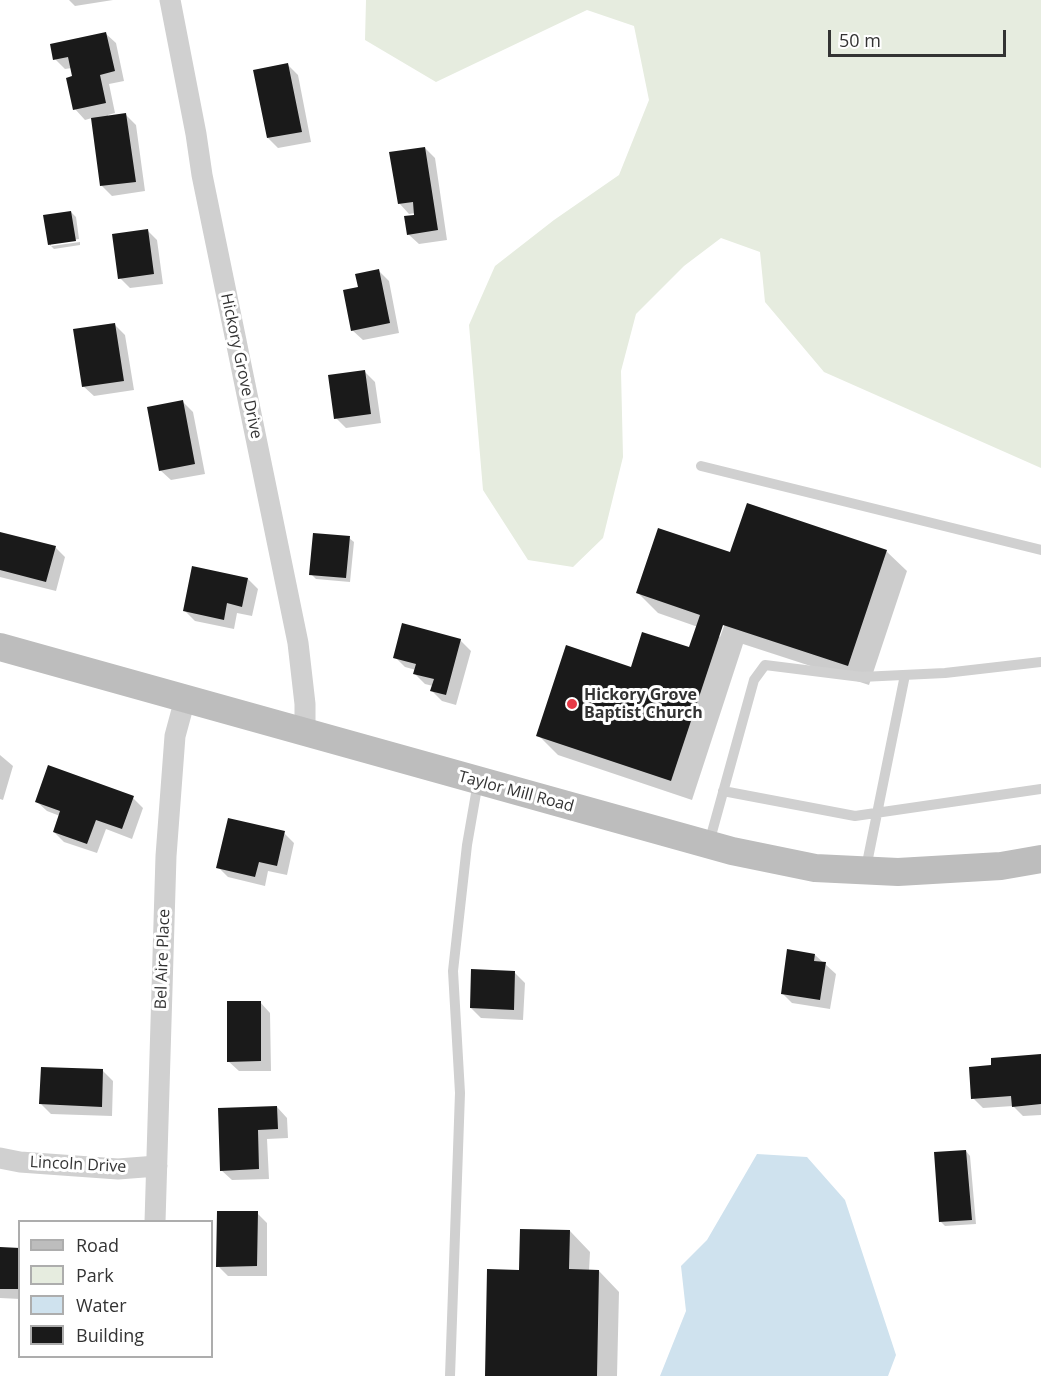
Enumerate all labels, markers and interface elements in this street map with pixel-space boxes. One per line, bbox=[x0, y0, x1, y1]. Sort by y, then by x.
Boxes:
scale bar bbox=[831, 18, 1010, 56]
text: 50 m bbox=[839, 28, 881, 52]
street label: Hickory Grove Drive bbox=[216, 291, 266, 441]
place label: Hickory Grove Baptist Church bbox=[584, 685, 703, 723]
marker: Hickory Grove Baptist Church bbox=[565, 697, 579, 711]
street label: Taylor Mill Road bbox=[456, 767, 576, 817]
street label: Bel Aire Place bbox=[152, 908, 174, 1010]
street label: Lincoln Drive bbox=[29, 1153, 127, 1177]
legend bbox=[18, 1220, 213, 1358]
text: Road bbox=[76, 1233, 119, 1257]
text: Park bbox=[76, 1263, 114, 1287]
text: Water bbox=[76, 1293, 127, 1317]
text: Building bbox=[76, 1323, 144, 1347]

